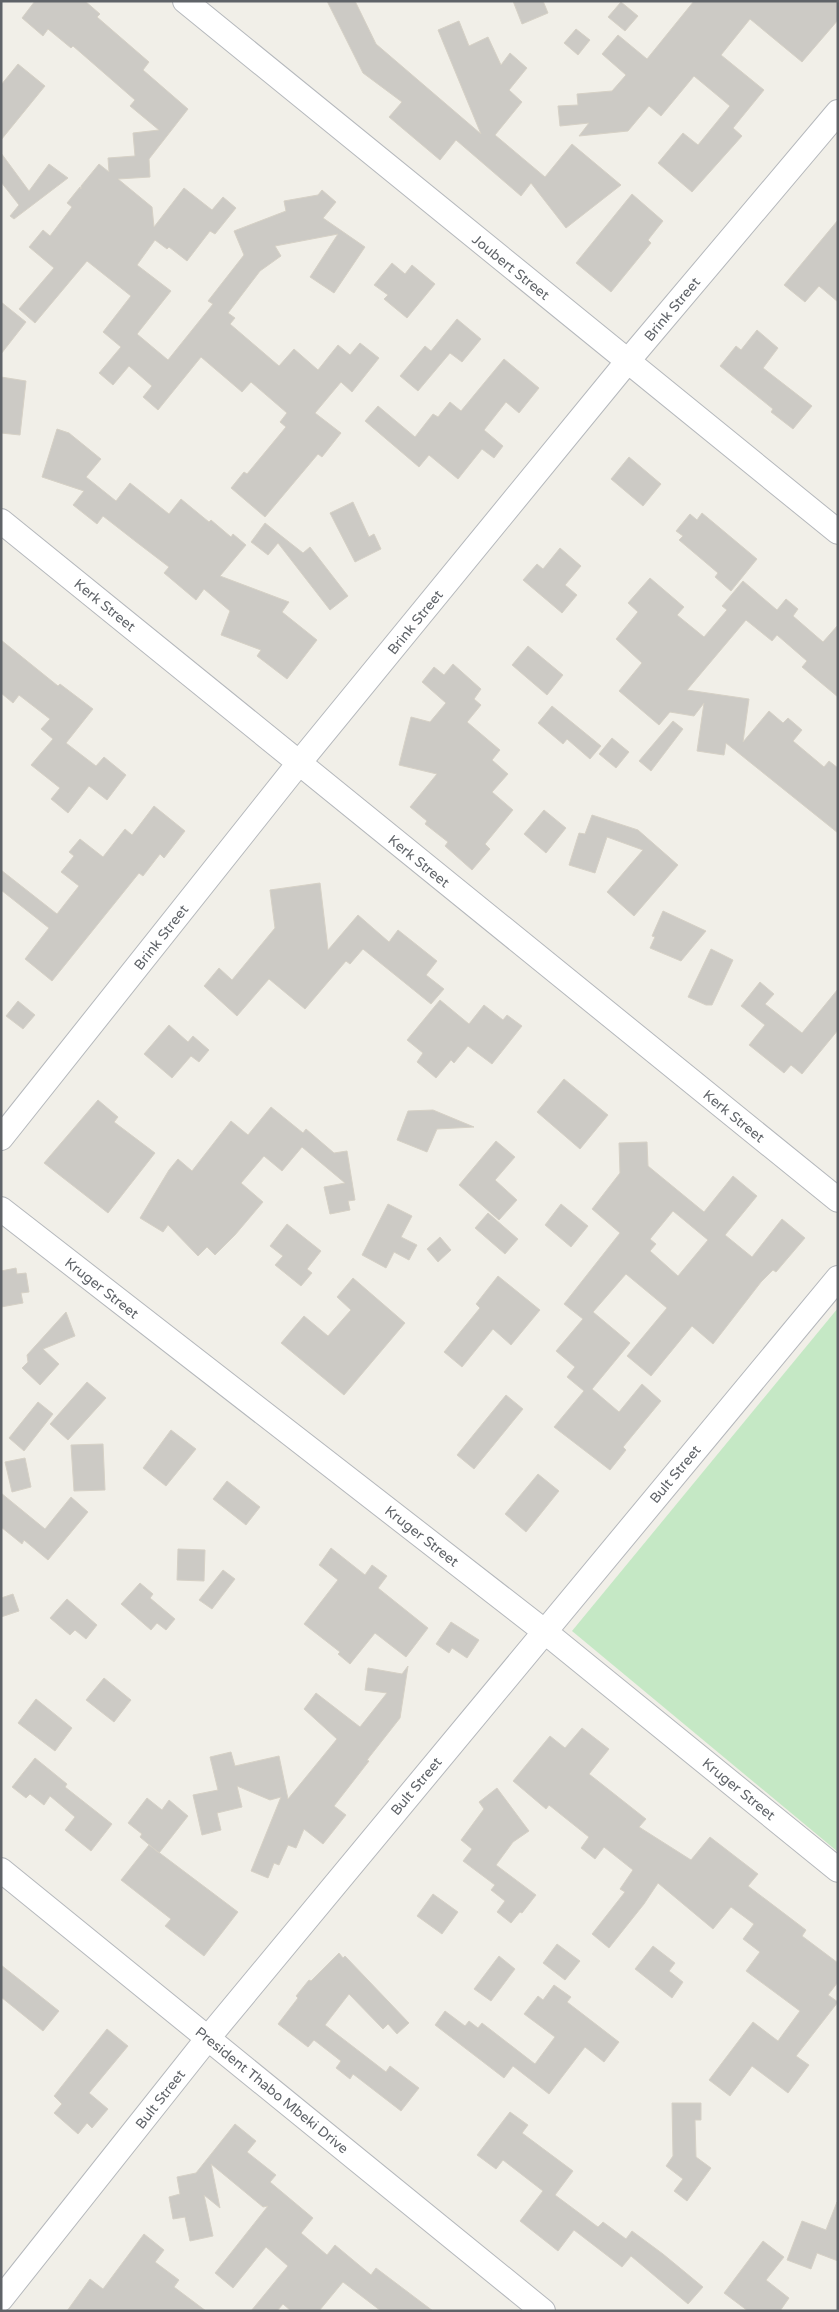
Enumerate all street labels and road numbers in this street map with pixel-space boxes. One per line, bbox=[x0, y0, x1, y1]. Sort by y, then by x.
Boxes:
street label: Joubert Street bbox=[469, 231, 553, 304]
street label: Brink Street bbox=[641, 273, 704, 345]
street label: Kerk Street bbox=[71, 576, 139, 636]
street label: Brink Street bbox=[384, 586, 447, 658]
street label: Kerk Street bbox=[385, 832, 453, 892]
street label: Brink Street bbox=[131, 901, 193, 973]
street label: Kerk Street bbox=[700, 1087, 768, 1147]
street label: Kruger Street bbox=[61, 1254, 143, 1323]
street label: Bult Street bbox=[646, 1441, 705, 1507]
street label: Kruger Street bbox=[381, 1502, 463, 1571]
street label: Bult Street bbox=[387, 1753, 446, 1819]
street label: Kruger Street bbox=[699, 1755, 779, 1824]
street label: President Thabo Mbeki Drive bbox=[192, 2023, 352, 2157]
street label: Bult Street bbox=[132, 2066, 189, 2132]

